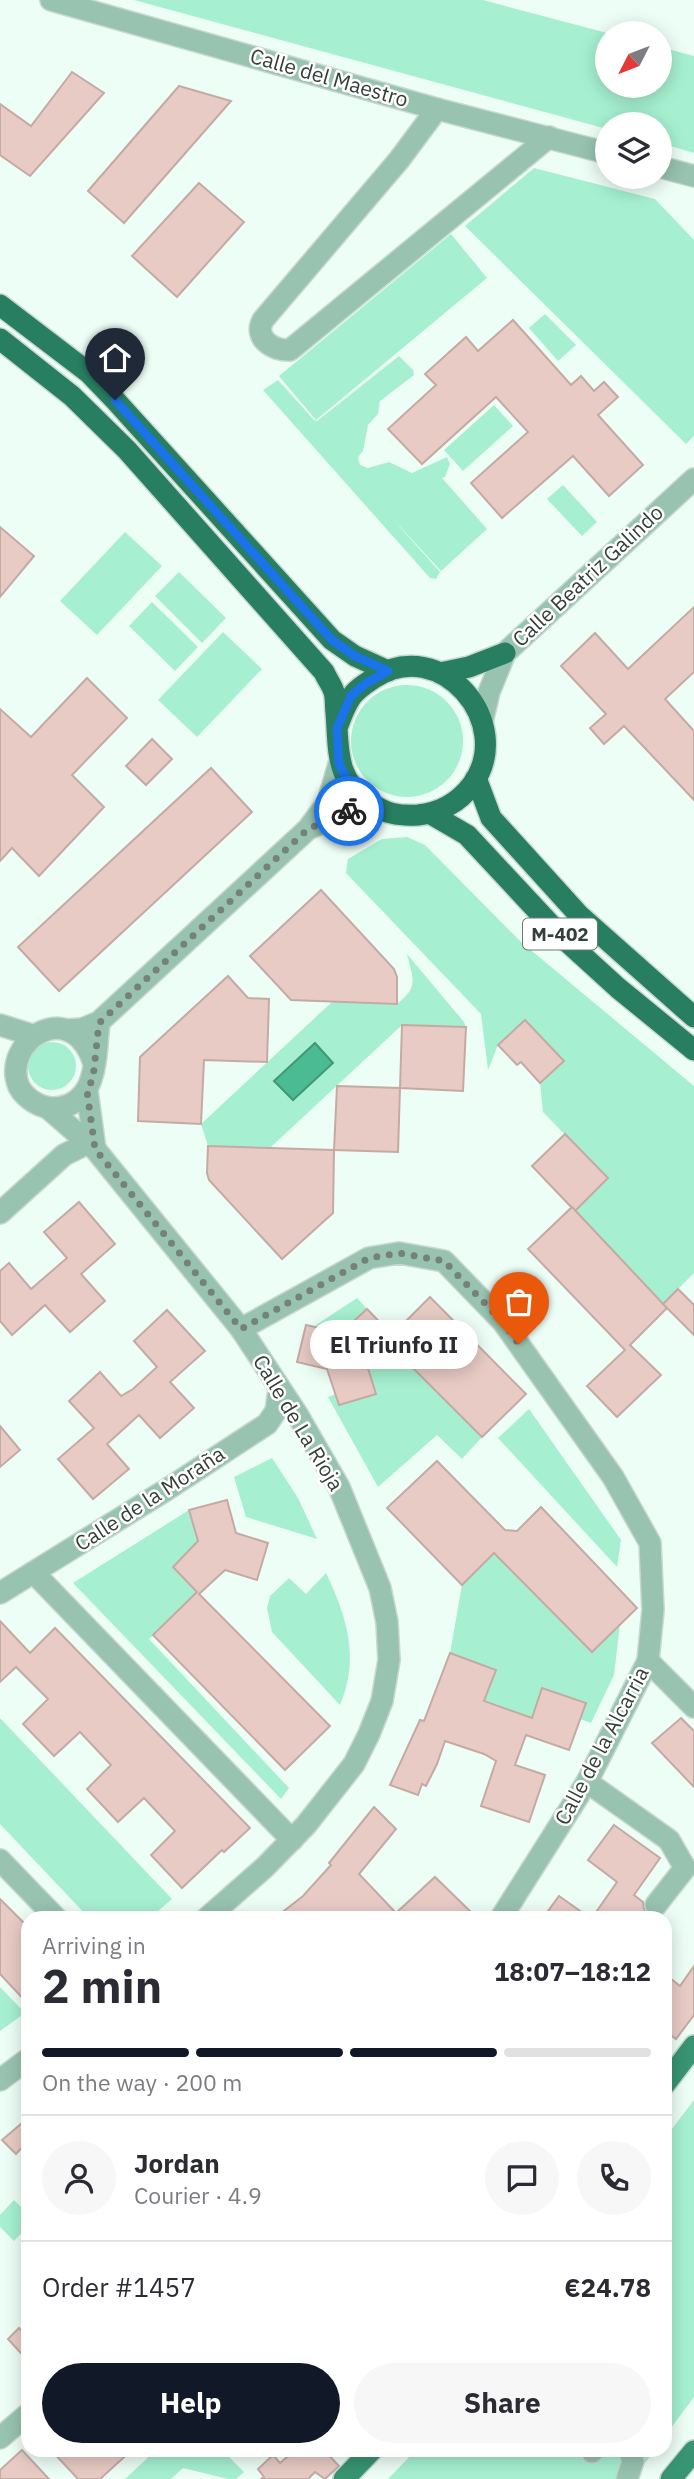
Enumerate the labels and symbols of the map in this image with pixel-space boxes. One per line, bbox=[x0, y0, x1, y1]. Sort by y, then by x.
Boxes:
north arrow bbox=[595, 21, 672, 98]
street label: Calle del Maestro bbox=[247, 41, 411, 113]
pin bbox=[85, 328, 145, 400]
street label: Calle Beatriz Galindo bbox=[506, 498, 669, 652]
courier bbox=[314, 776, 384, 846]
road number: M-402 bbox=[523, 918, 597, 950]
pin bbox=[489, 1272, 549, 1344]
callout: El Triunfo II bbox=[309, 1320, 477, 1368]
street label: Calle de La Rioja bbox=[247, 1349, 351, 1496]
street label: Calle de la Moraña bbox=[69, 1439, 230, 1557]
street label: Calle de la Alcarria bbox=[548, 1662, 655, 1830]

